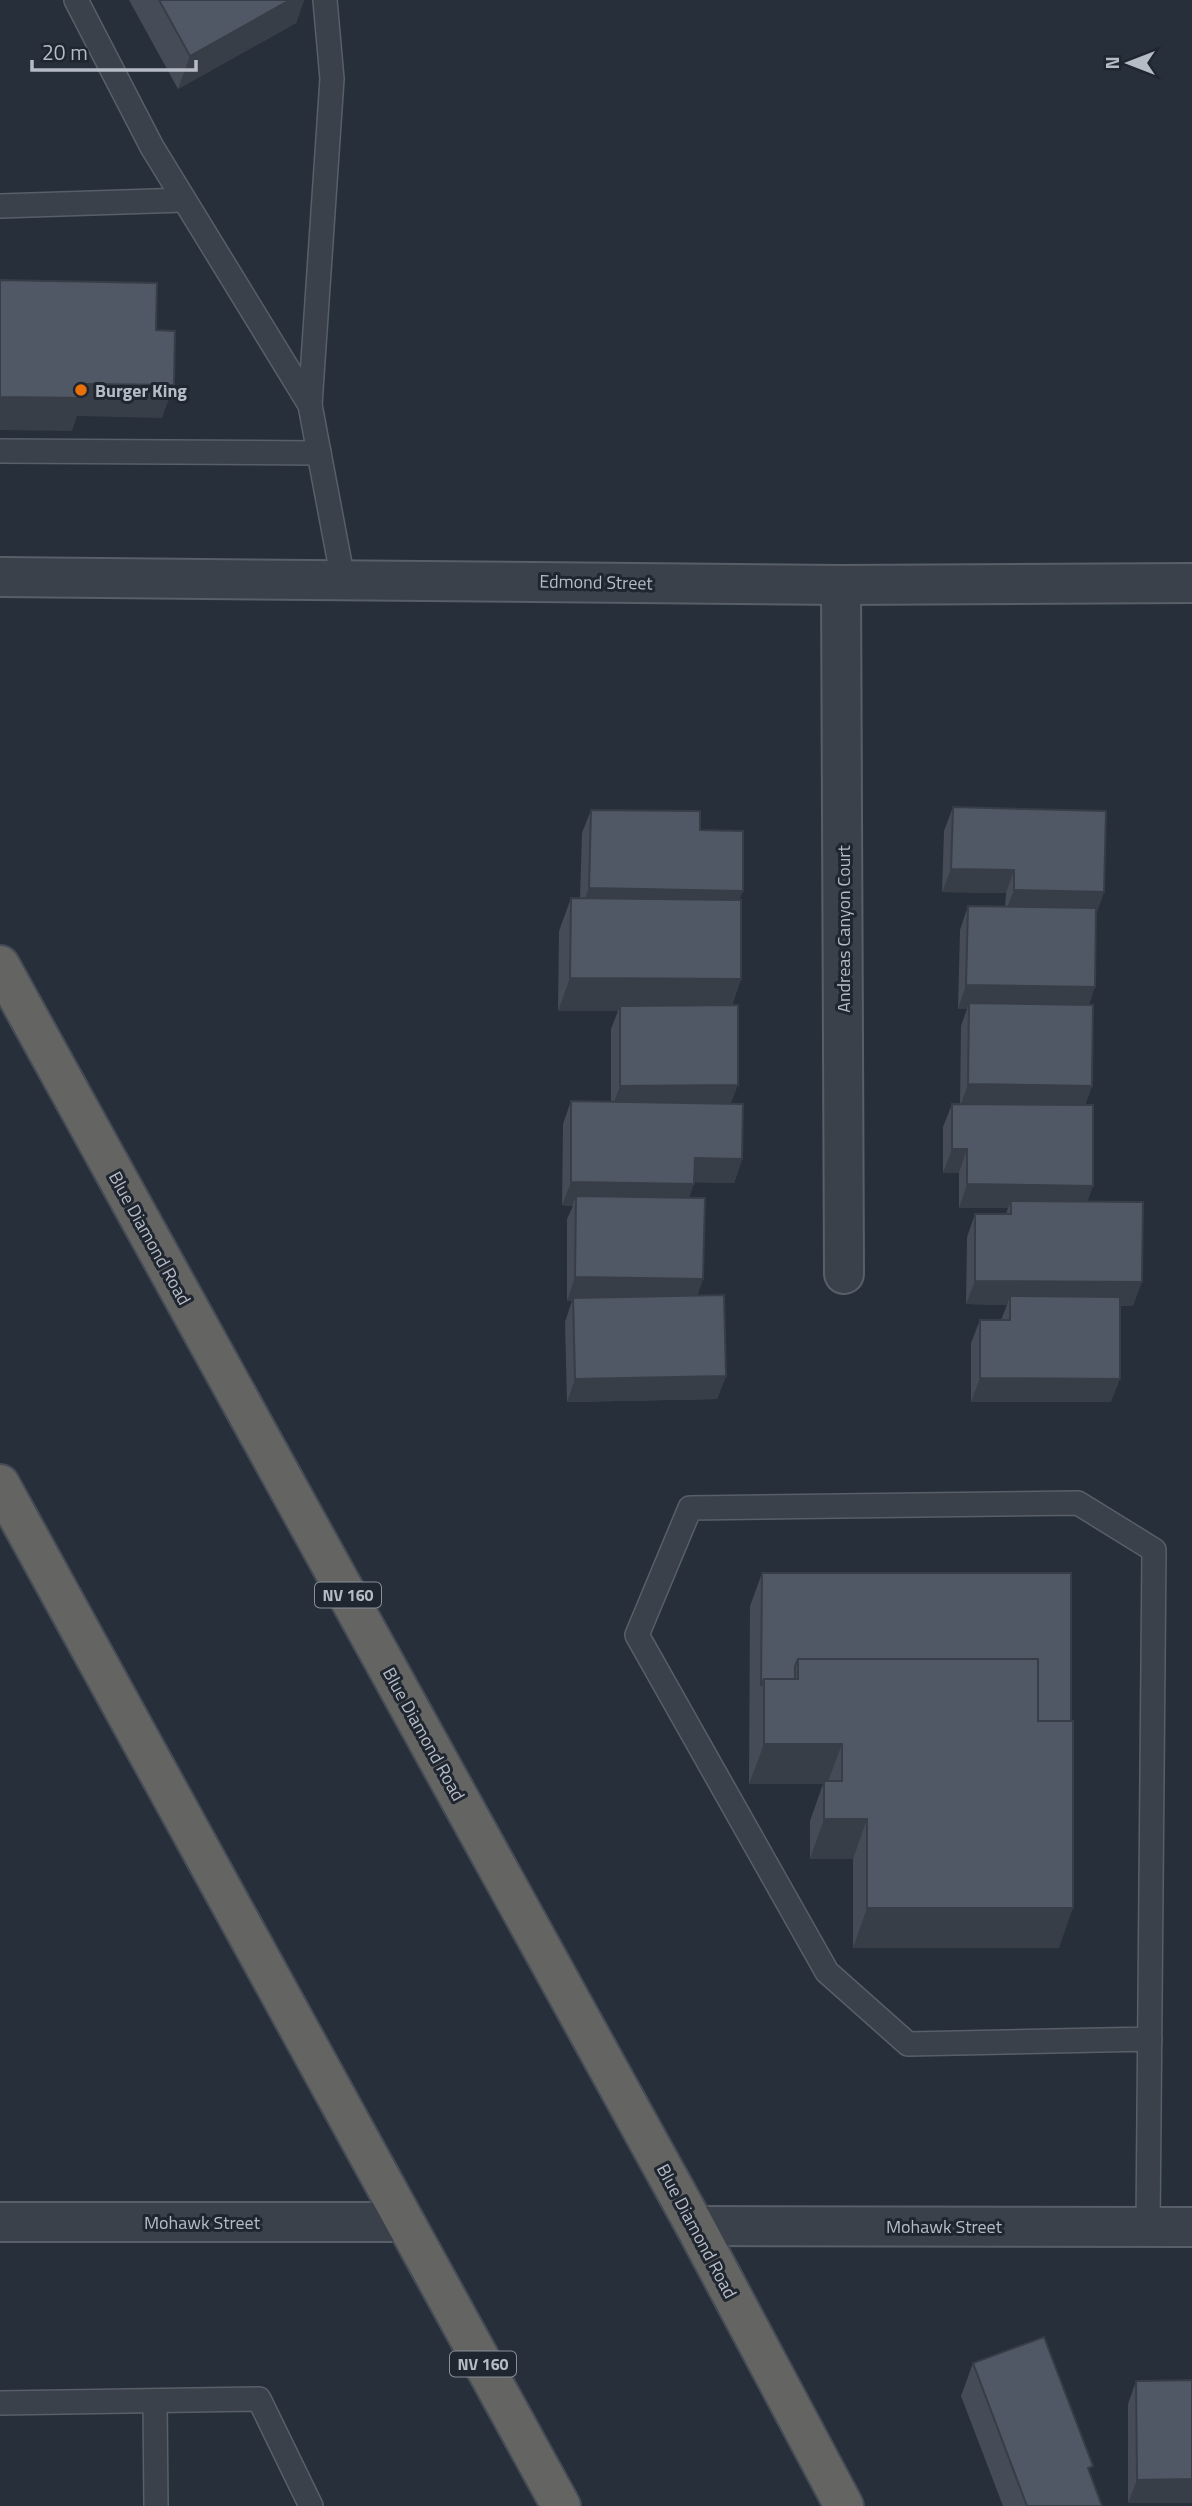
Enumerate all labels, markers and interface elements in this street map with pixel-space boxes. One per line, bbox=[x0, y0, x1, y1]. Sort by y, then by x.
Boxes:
scale bar bbox=[32, 28, 196, 72]
north arrow bbox=[1094, 28, 1164, 98]
text: 20 m bbox=[42, 36, 88, 68]
text: N bbox=[1097, 56, 1126, 70]
place label: Burger King bbox=[95, 377, 187, 404]
marker: Burger King bbox=[73, 382, 89, 398]
street label: Edmond Street bbox=[539, 568, 654, 596]
street label: Andreas Canyon Court bbox=[830, 844, 857, 1013]
street label: Blue Diamond Road bbox=[102, 1166, 198, 1310]
road number: NV 160 bbox=[315, 1582, 381, 1608]
street label: Blue Diamond Road bbox=[376, 1662, 472, 1806]
street label: Blue Diamond Road bbox=[650, 2159, 744, 2303]
street label: Mohawk Street bbox=[144, 2209, 261, 2236]
street label: Mohawk Street bbox=[886, 2213, 1003, 2240]
road number: NV 160 bbox=[450, 2352, 516, 2376]

